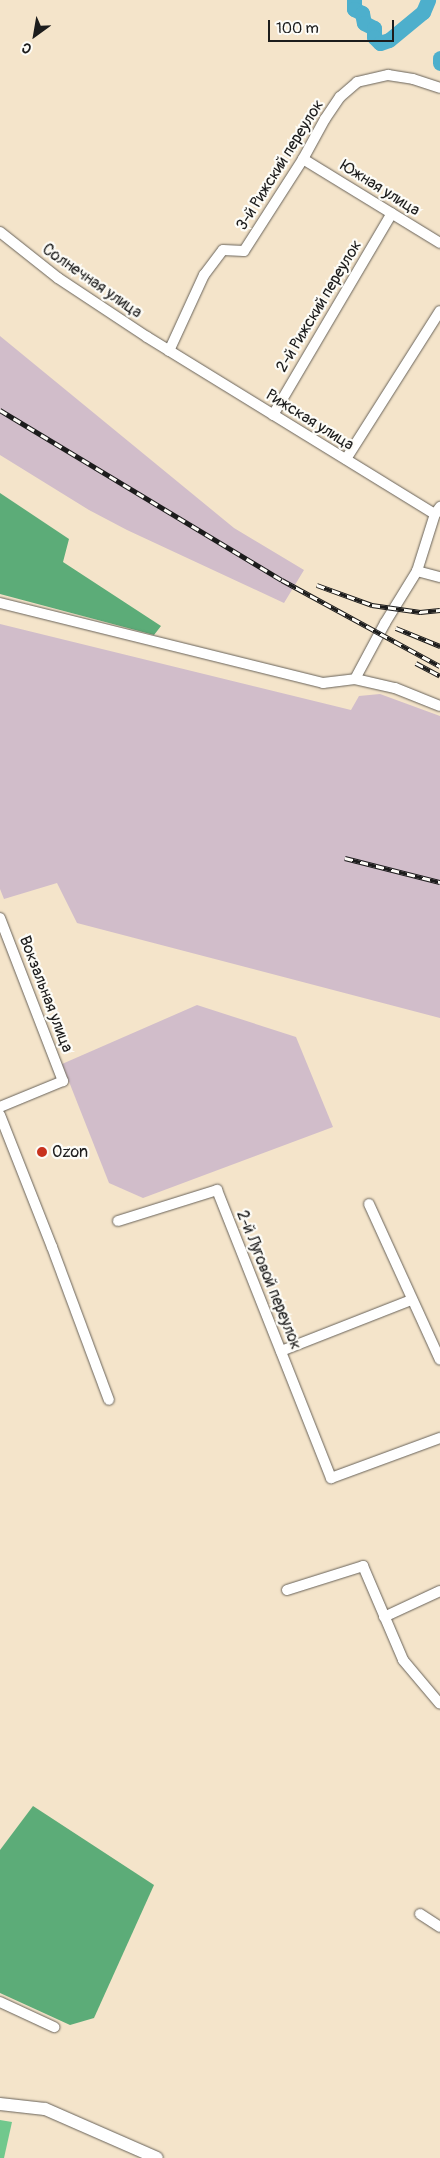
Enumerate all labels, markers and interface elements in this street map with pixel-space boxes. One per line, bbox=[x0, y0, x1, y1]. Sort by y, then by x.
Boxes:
north arrow bbox=[10, 10, 60, 60]
scale bar bbox=[270, 10, 396, 42]
text: 100 m bbox=[276, 19, 319, 38]
text: С bbox=[19, 39, 35, 58]
street label: 3-й Рижский переулок bbox=[232, 96, 328, 234]
street label: Южная улица bbox=[337, 156, 423, 220]
street label: 2-й Рижский переулок bbox=[272, 237, 366, 375]
street label: Солнечная улица bbox=[39, 240, 145, 322]
street label: Рижская улица bbox=[263, 385, 357, 455]
street label: Вокзальная улица bbox=[15, 933, 77, 1055]
place label: Ozon bbox=[52, 1142, 88, 1162]
marker: Ozon bbox=[36, 1146, 48, 1158]
street label: 2-й Луговой переулок bbox=[232, 1208, 306, 1352]

